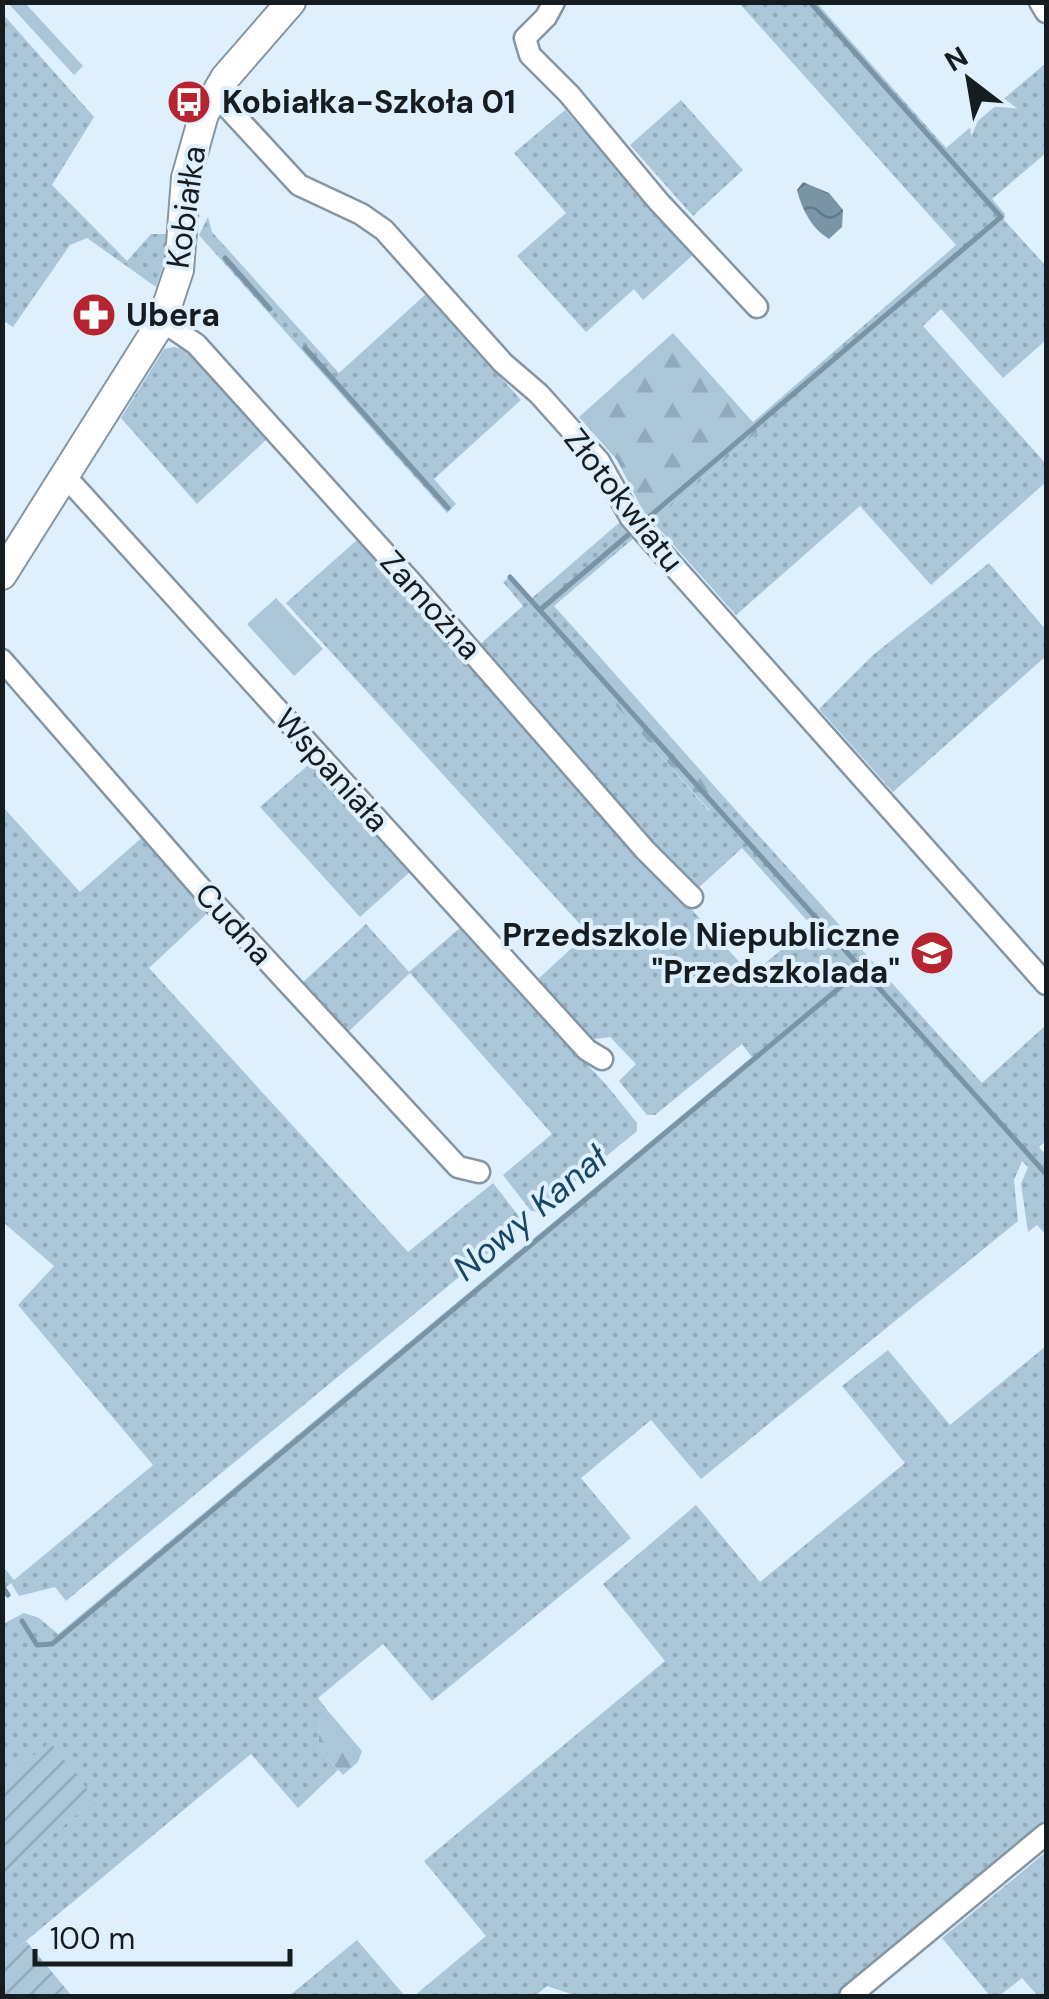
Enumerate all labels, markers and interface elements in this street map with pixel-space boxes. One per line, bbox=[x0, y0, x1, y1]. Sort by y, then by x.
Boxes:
north arrow bbox=[919, 30, 1019, 130]
text: N bbox=[938, 38, 975, 80]
bus stop icon: Kobiałka-Szkoła 01 bbox=[166, 79, 212, 125]
place label: Kobiałka-Szkoła 01 bbox=[222, 81, 516, 123]
street label: Kobiałka bbox=[157, 143, 215, 271]
pharmacy icon: Ubera bbox=[71, 292, 117, 338]
place label: Ubera bbox=[126, 294, 220, 336]
street label: Złotokwiatu bbox=[555, 420, 693, 580]
street label: Zamożna bbox=[371, 542, 491, 668]
street label: Wspaniała bbox=[265, 699, 399, 841]
street label: Cudna bbox=[186, 874, 282, 974]
place label: Przedszkole Niepubliczne "Przedszkolada" bbox=[502, 914, 900, 993]
school or university icon: Przedszkole Niepubliczne "Przedszkolada" bbox=[909, 930, 955, 976]
water label: Nowy Kanał bbox=[443, 1134, 618, 1291]
scale bar bbox=[35, 1904, 290, 1966]
text: 100 m bbox=[50, 1919, 135, 1958]

